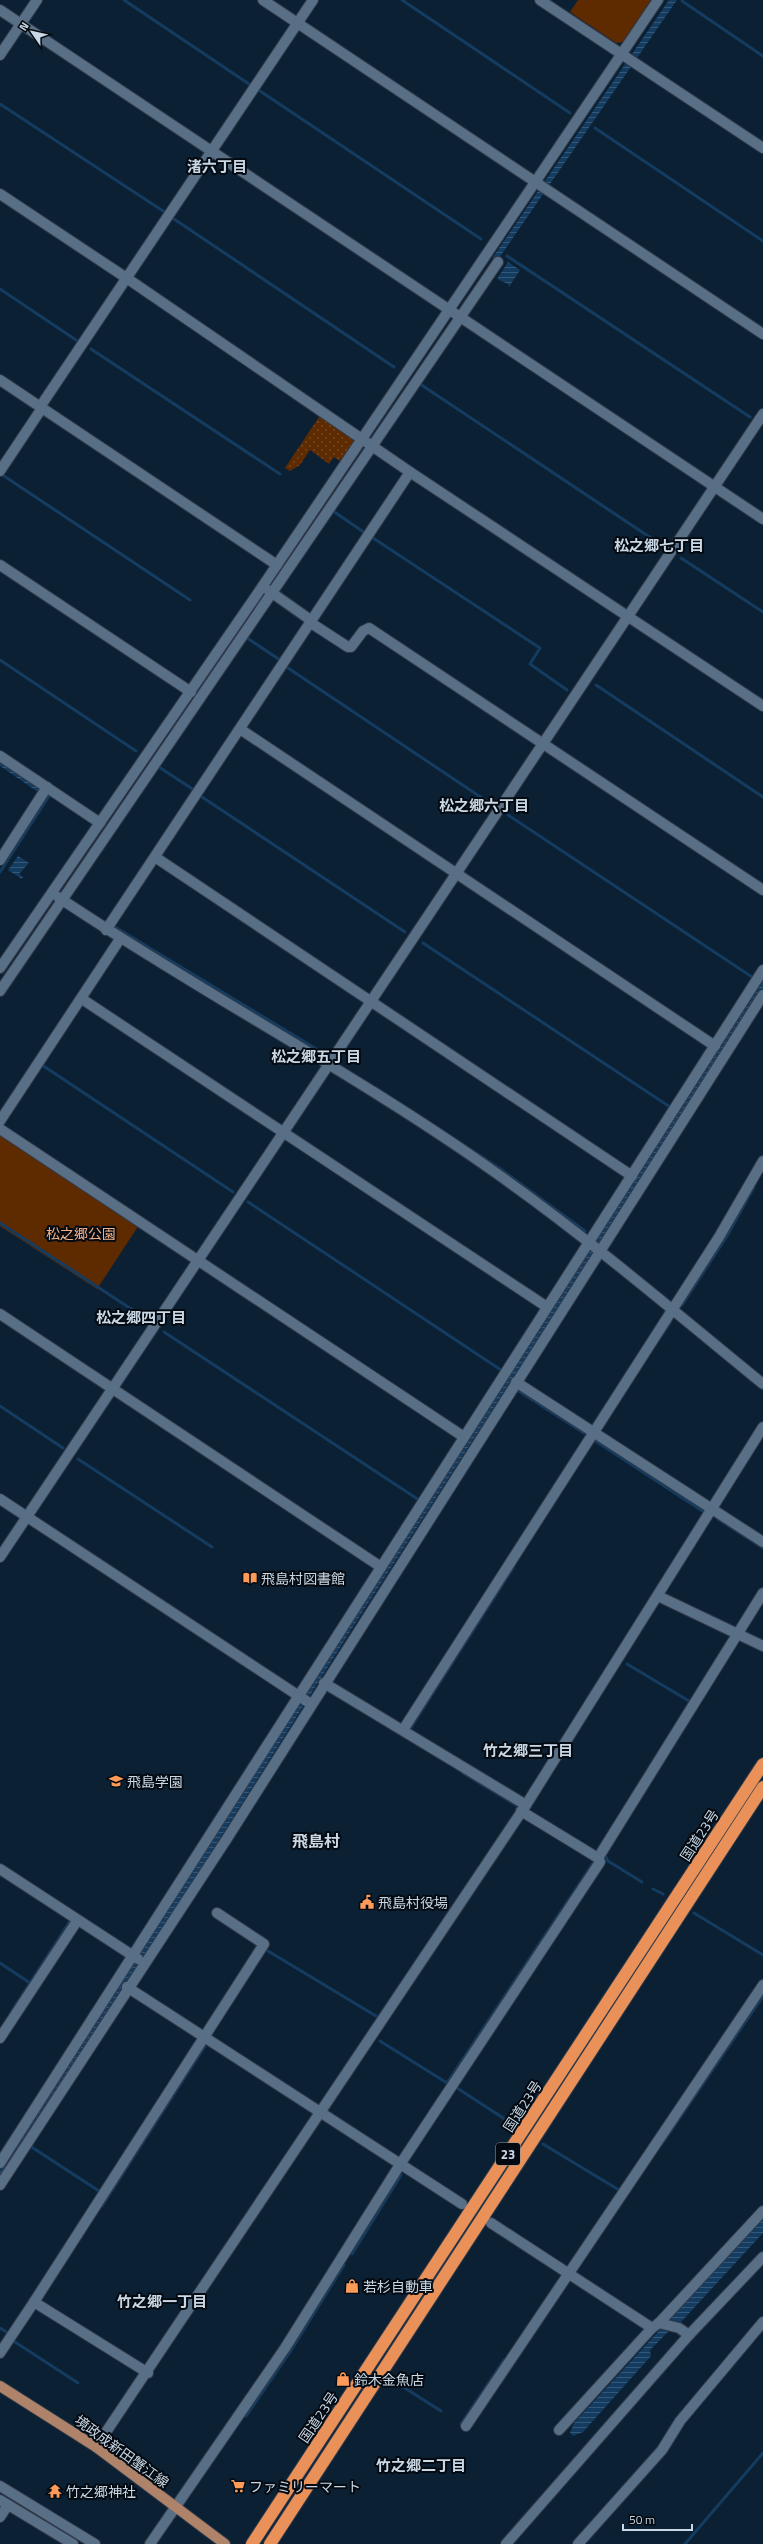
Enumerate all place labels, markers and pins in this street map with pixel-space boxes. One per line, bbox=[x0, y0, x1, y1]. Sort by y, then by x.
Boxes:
place label: 飛島村図書館 bbox=[261, 1568, 345, 1589]
library icon: 飛島村図書館 bbox=[242, 1570, 258, 1586]
place label: 飛島学園 bbox=[127, 1771, 183, 1792]
school or university icon: 飛島学園 bbox=[108, 1773, 124, 1789]
place label: 飛島村役場 bbox=[378, 1892, 448, 1913]
public building icon: 飛島村役場 bbox=[359, 1894, 375, 1910]
place label: 若杉自動車 bbox=[363, 2276, 433, 2297]
shop icon: 若杉自動車 bbox=[344, 2278, 360, 2294]
place label: 鈴木金魚店 bbox=[354, 2369, 424, 2390]
shop icon: 鈴木金魚店 bbox=[335, 2371, 351, 2387]
place label: ファミリーマート bbox=[249, 2476, 361, 2497]
supermarket icon: ファミリーマート bbox=[230, 2478, 246, 2494]
place label: 竹之郷神社 bbox=[66, 2481, 136, 2502]
temple icon: 竹之郷神社 bbox=[47, 2483, 63, 2499]

